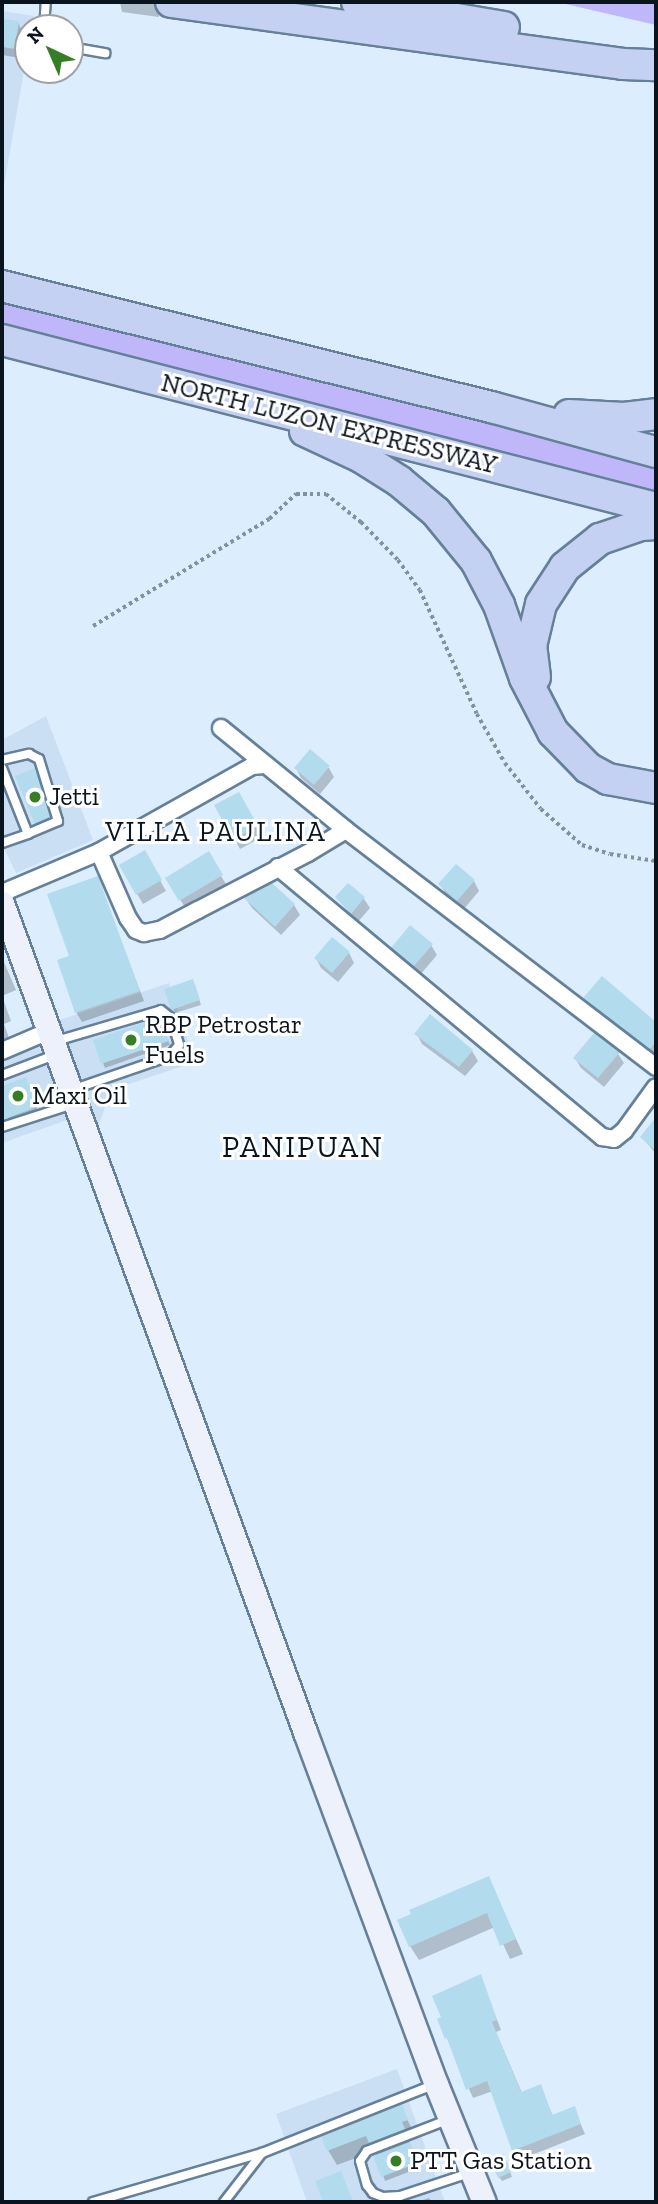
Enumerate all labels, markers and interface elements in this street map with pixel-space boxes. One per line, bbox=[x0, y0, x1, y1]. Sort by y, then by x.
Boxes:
north arrow bbox=[14, 14, 84, 84]
text: N bbox=[22, 22, 49, 48]
street label: NORTH LUZON EXPRESSWAY bbox=[158, 367, 500, 481]
place label: Jetti bbox=[49, 781, 99, 813]
marker: Jetti bbox=[27, 789, 43, 805]
district label: VILLA PAULINA bbox=[106, 815, 326, 849]
place label: RBP Petrostar Fuels bbox=[145, 1009, 303, 1070]
marker: RBP Petrostar Fuels bbox=[123, 1032, 139, 1048]
place label: Maxi Oil bbox=[32, 1080, 127, 1112]
marker: Maxi Oil bbox=[10, 1088, 26, 1104]
district label: PANIPUAN bbox=[223, 1129, 383, 1165]
place label: PTT Gas Station bbox=[410, 2145, 592, 2177]
marker: PTT Gas Station bbox=[388, 2153, 404, 2169]

